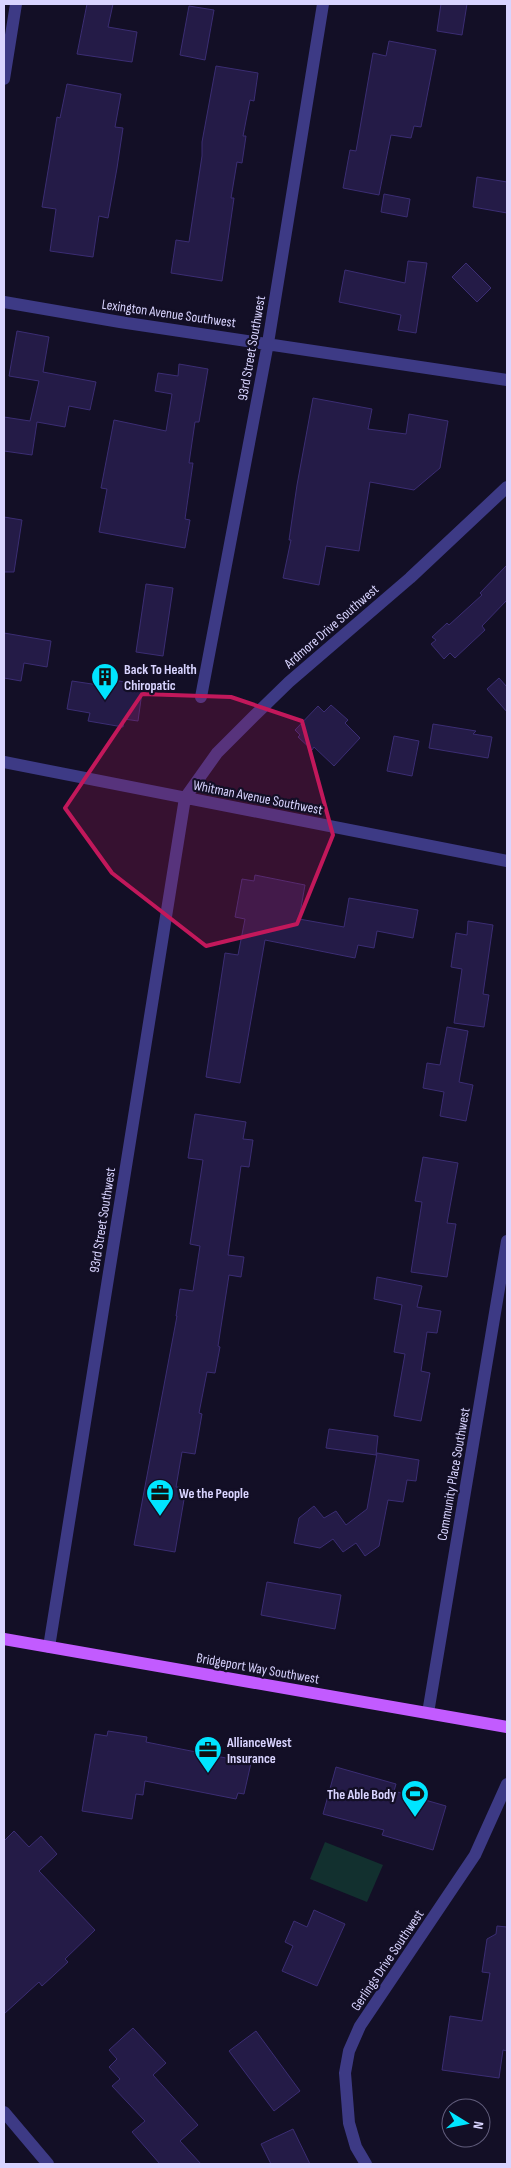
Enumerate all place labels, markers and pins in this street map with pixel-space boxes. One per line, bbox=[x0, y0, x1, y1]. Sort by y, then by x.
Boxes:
place label: Back To Health Chiropatic bbox=[124, 661, 197, 694]
building icon: Back To Health Chiropatic bbox=[90, 662, 120, 701]
office icon: We the People bbox=[145, 1478, 175, 1517]
place label: We the People bbox=[179, 1485, 249, 1502]
place label: AllianceWest Insurance bbox=[226, 1734, 292, 1767]
office icon: AllianceWest Insurance bbox=[193, 1735, 223, 1774]
sports icon: The Able Body bbox=[400, 1779, 430, 1818]
place label: The Able Body bbox=[327, 1786, 396, 1803]

